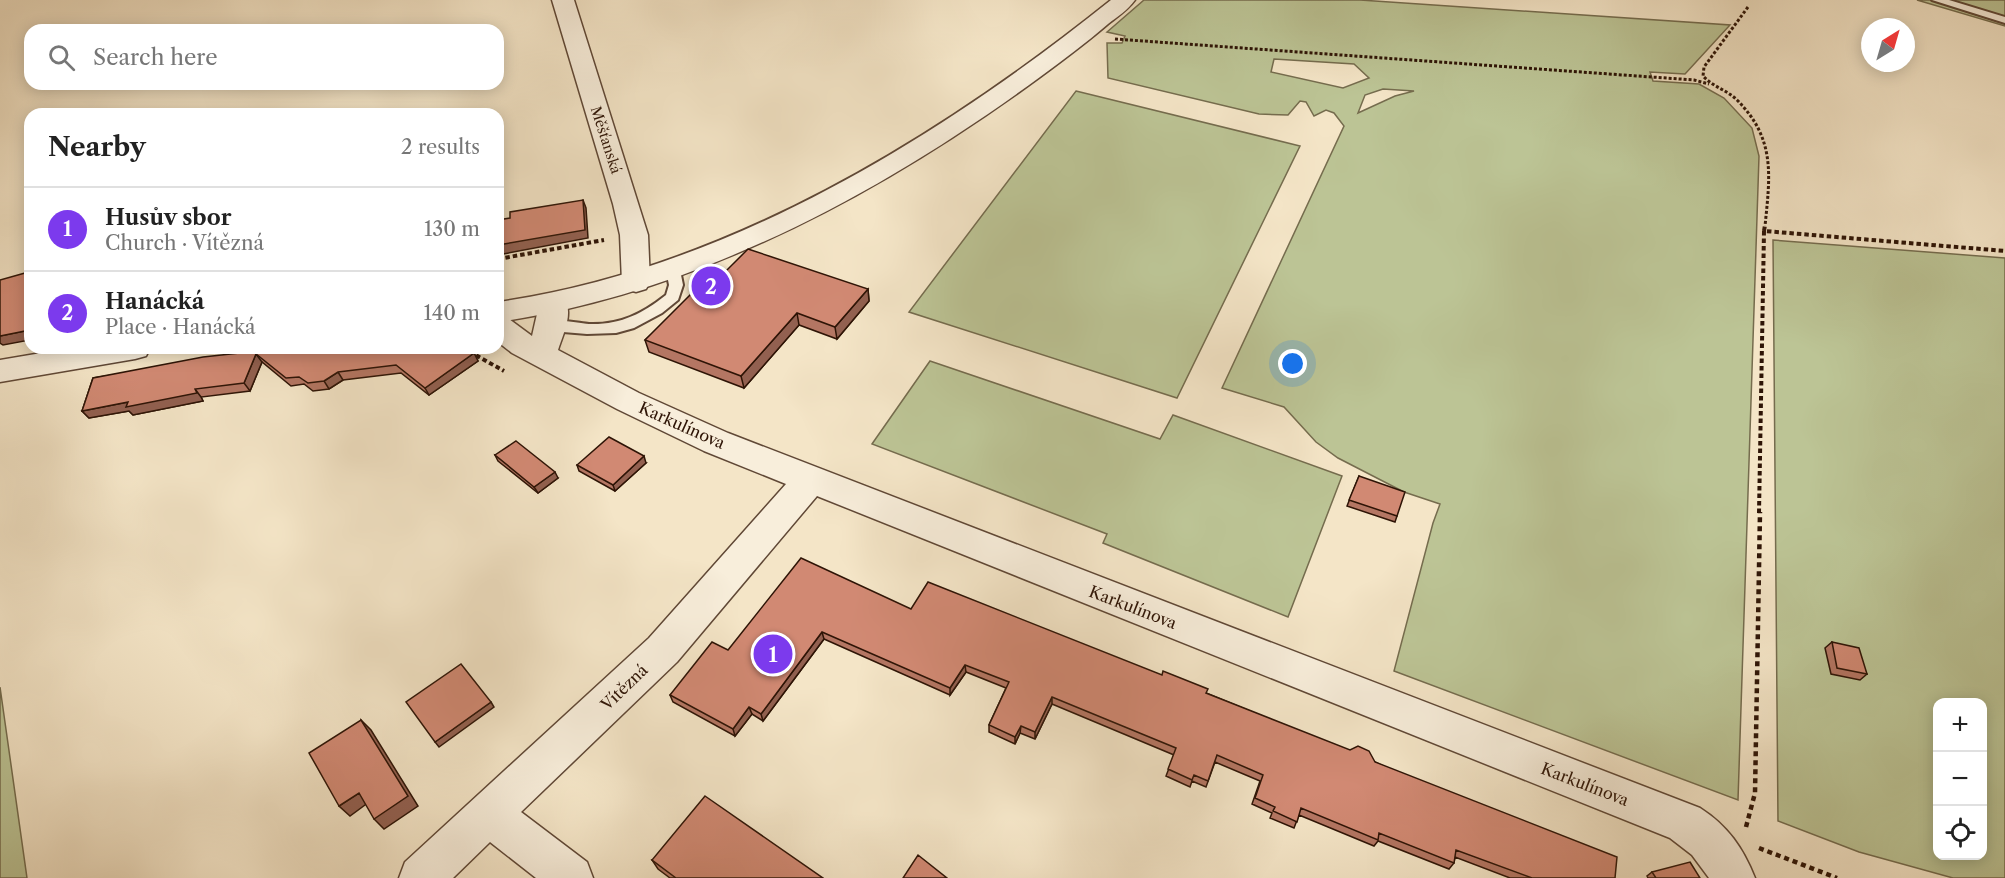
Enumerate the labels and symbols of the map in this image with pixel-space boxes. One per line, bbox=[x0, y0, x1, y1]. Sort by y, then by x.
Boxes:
north arrow bbox=[1861, 18, 1915, 72]
street label: Měšťanská bbox=[587, 104, 626, 177]
pin: 2 bbox=[692, 264, 730, 308]
your location bbox=[1278, 349, 1307, 378]
street label: Karkulínova bbox=[636, 397, 729, 453]
street label: Karkulínova bbox=[1086, 581, 1180, 633]
pin: 1 bbox=[754, 632, 792, 676]
street label: Vítězná bbox=[596, 659, 652, 715]
street label: Karkulínova bbox=[1538, 758, 1632, 810]

